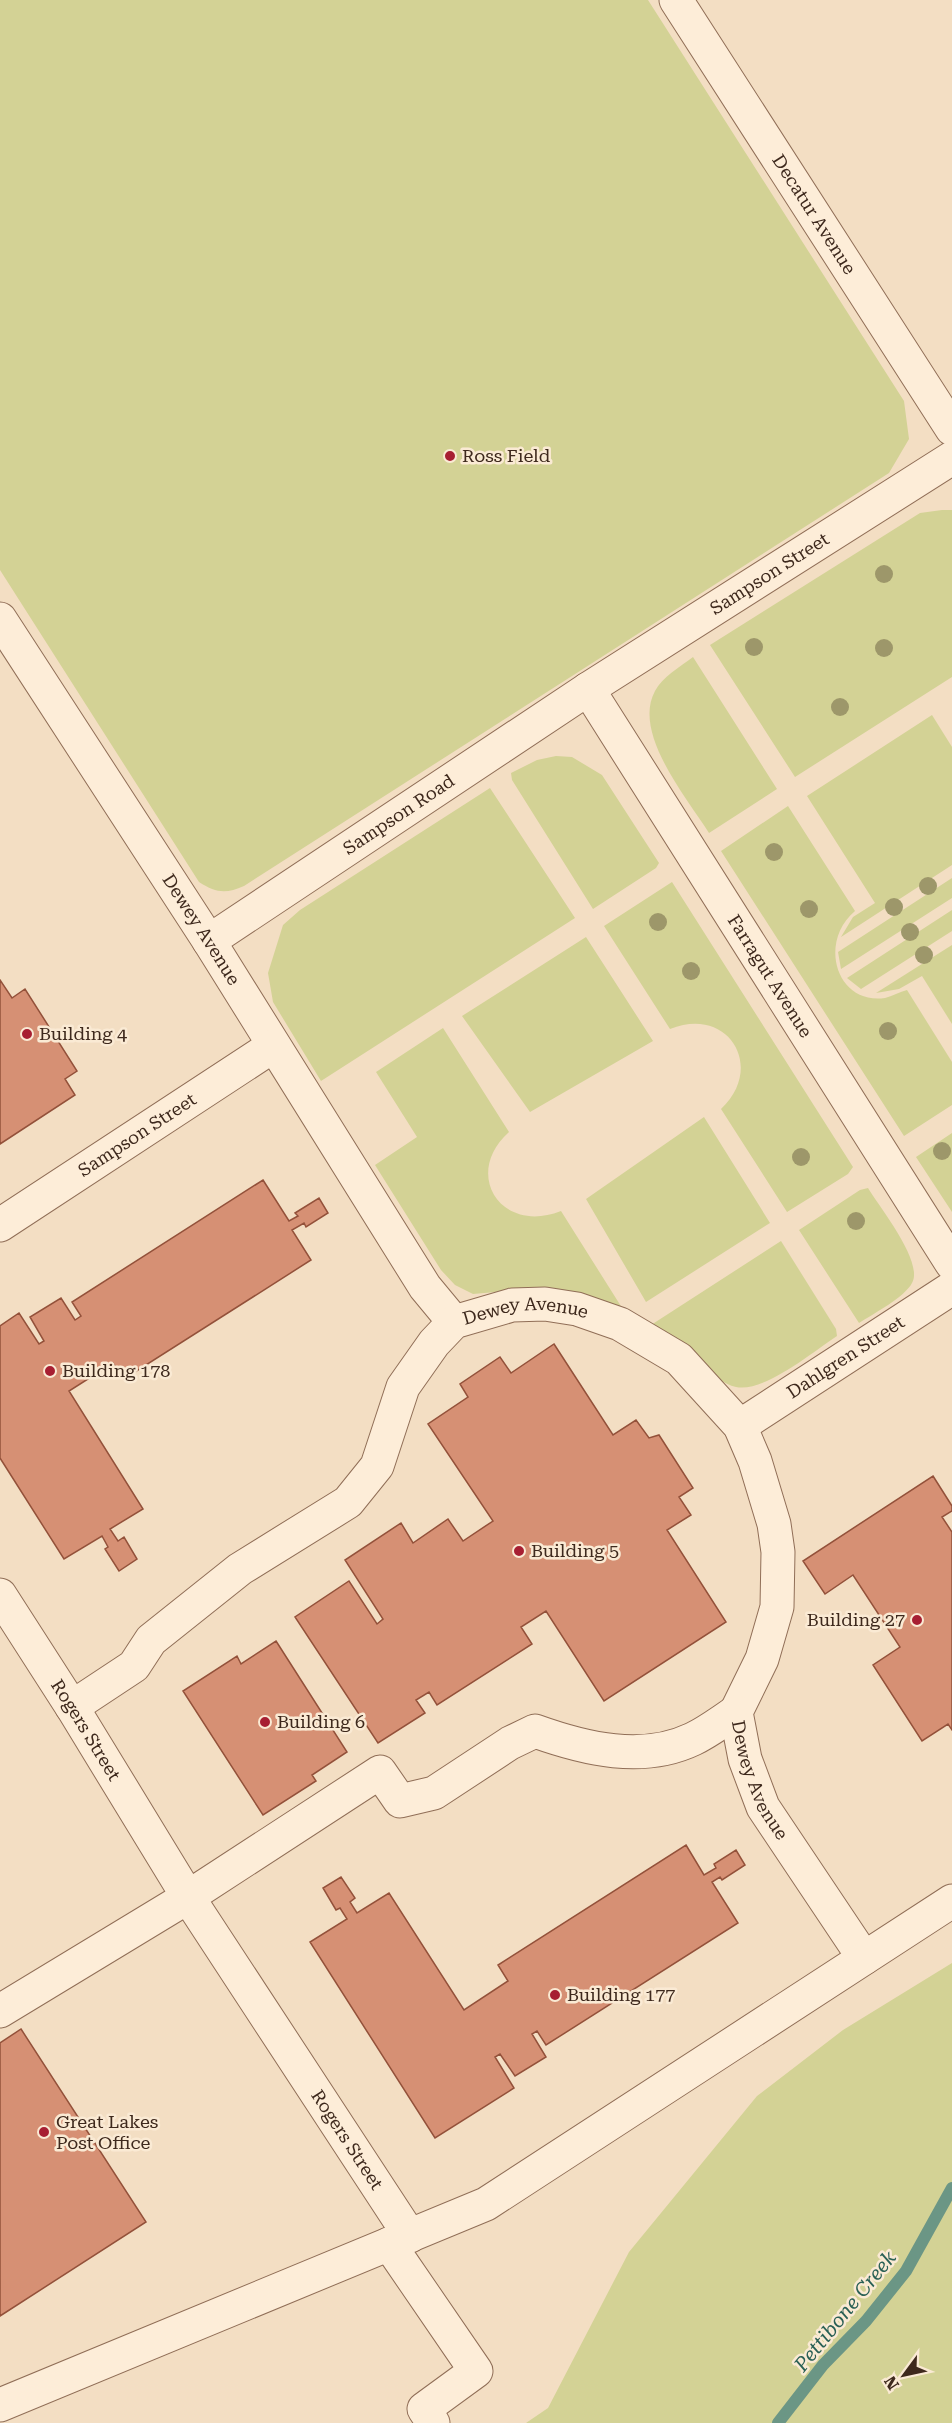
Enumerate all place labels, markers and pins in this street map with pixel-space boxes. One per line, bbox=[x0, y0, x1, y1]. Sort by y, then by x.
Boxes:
place label: Ross Field bbox=[462, 445, 551, 466]
marker: Ross Field bbox=[443, 449, 457, 463]
place label: Building 4 bbox=[39, 1023, 127, 1044]
marker: Building 4 bbox=[20, 1027, 34, 1041]
place label: Building 178 bbox=[62, 1360, 170, 1381]
marker: Building 178 bbox=[43, 1364, 57, 1378]
place label: Building 5 bbox=[531, 1540, 619, 1561]
marker: Building 5 bbox=[512, 1544, 526, 1558]
place label: Building 27 bbox=[807, 1609, 905, 1630]
marker: Building 27 bbox=[910, 1613, 924, 1627]
place label: Building 6 bbox=[277, 1711, 365, 1732]
marker: Building 6 bbox=[258, 1715, 272, 1729]
place label: Building 177 bbox=[567, 1984, 675, 2005]
marker: Building 177 bbox=[548, 1988, 562, 2002]
place label: Great Lakes Post Office bbox=[56, 2111, 158, 2153]
marker: Great Lakes Post Office bbox=[37, 2125, 51, 2139]

